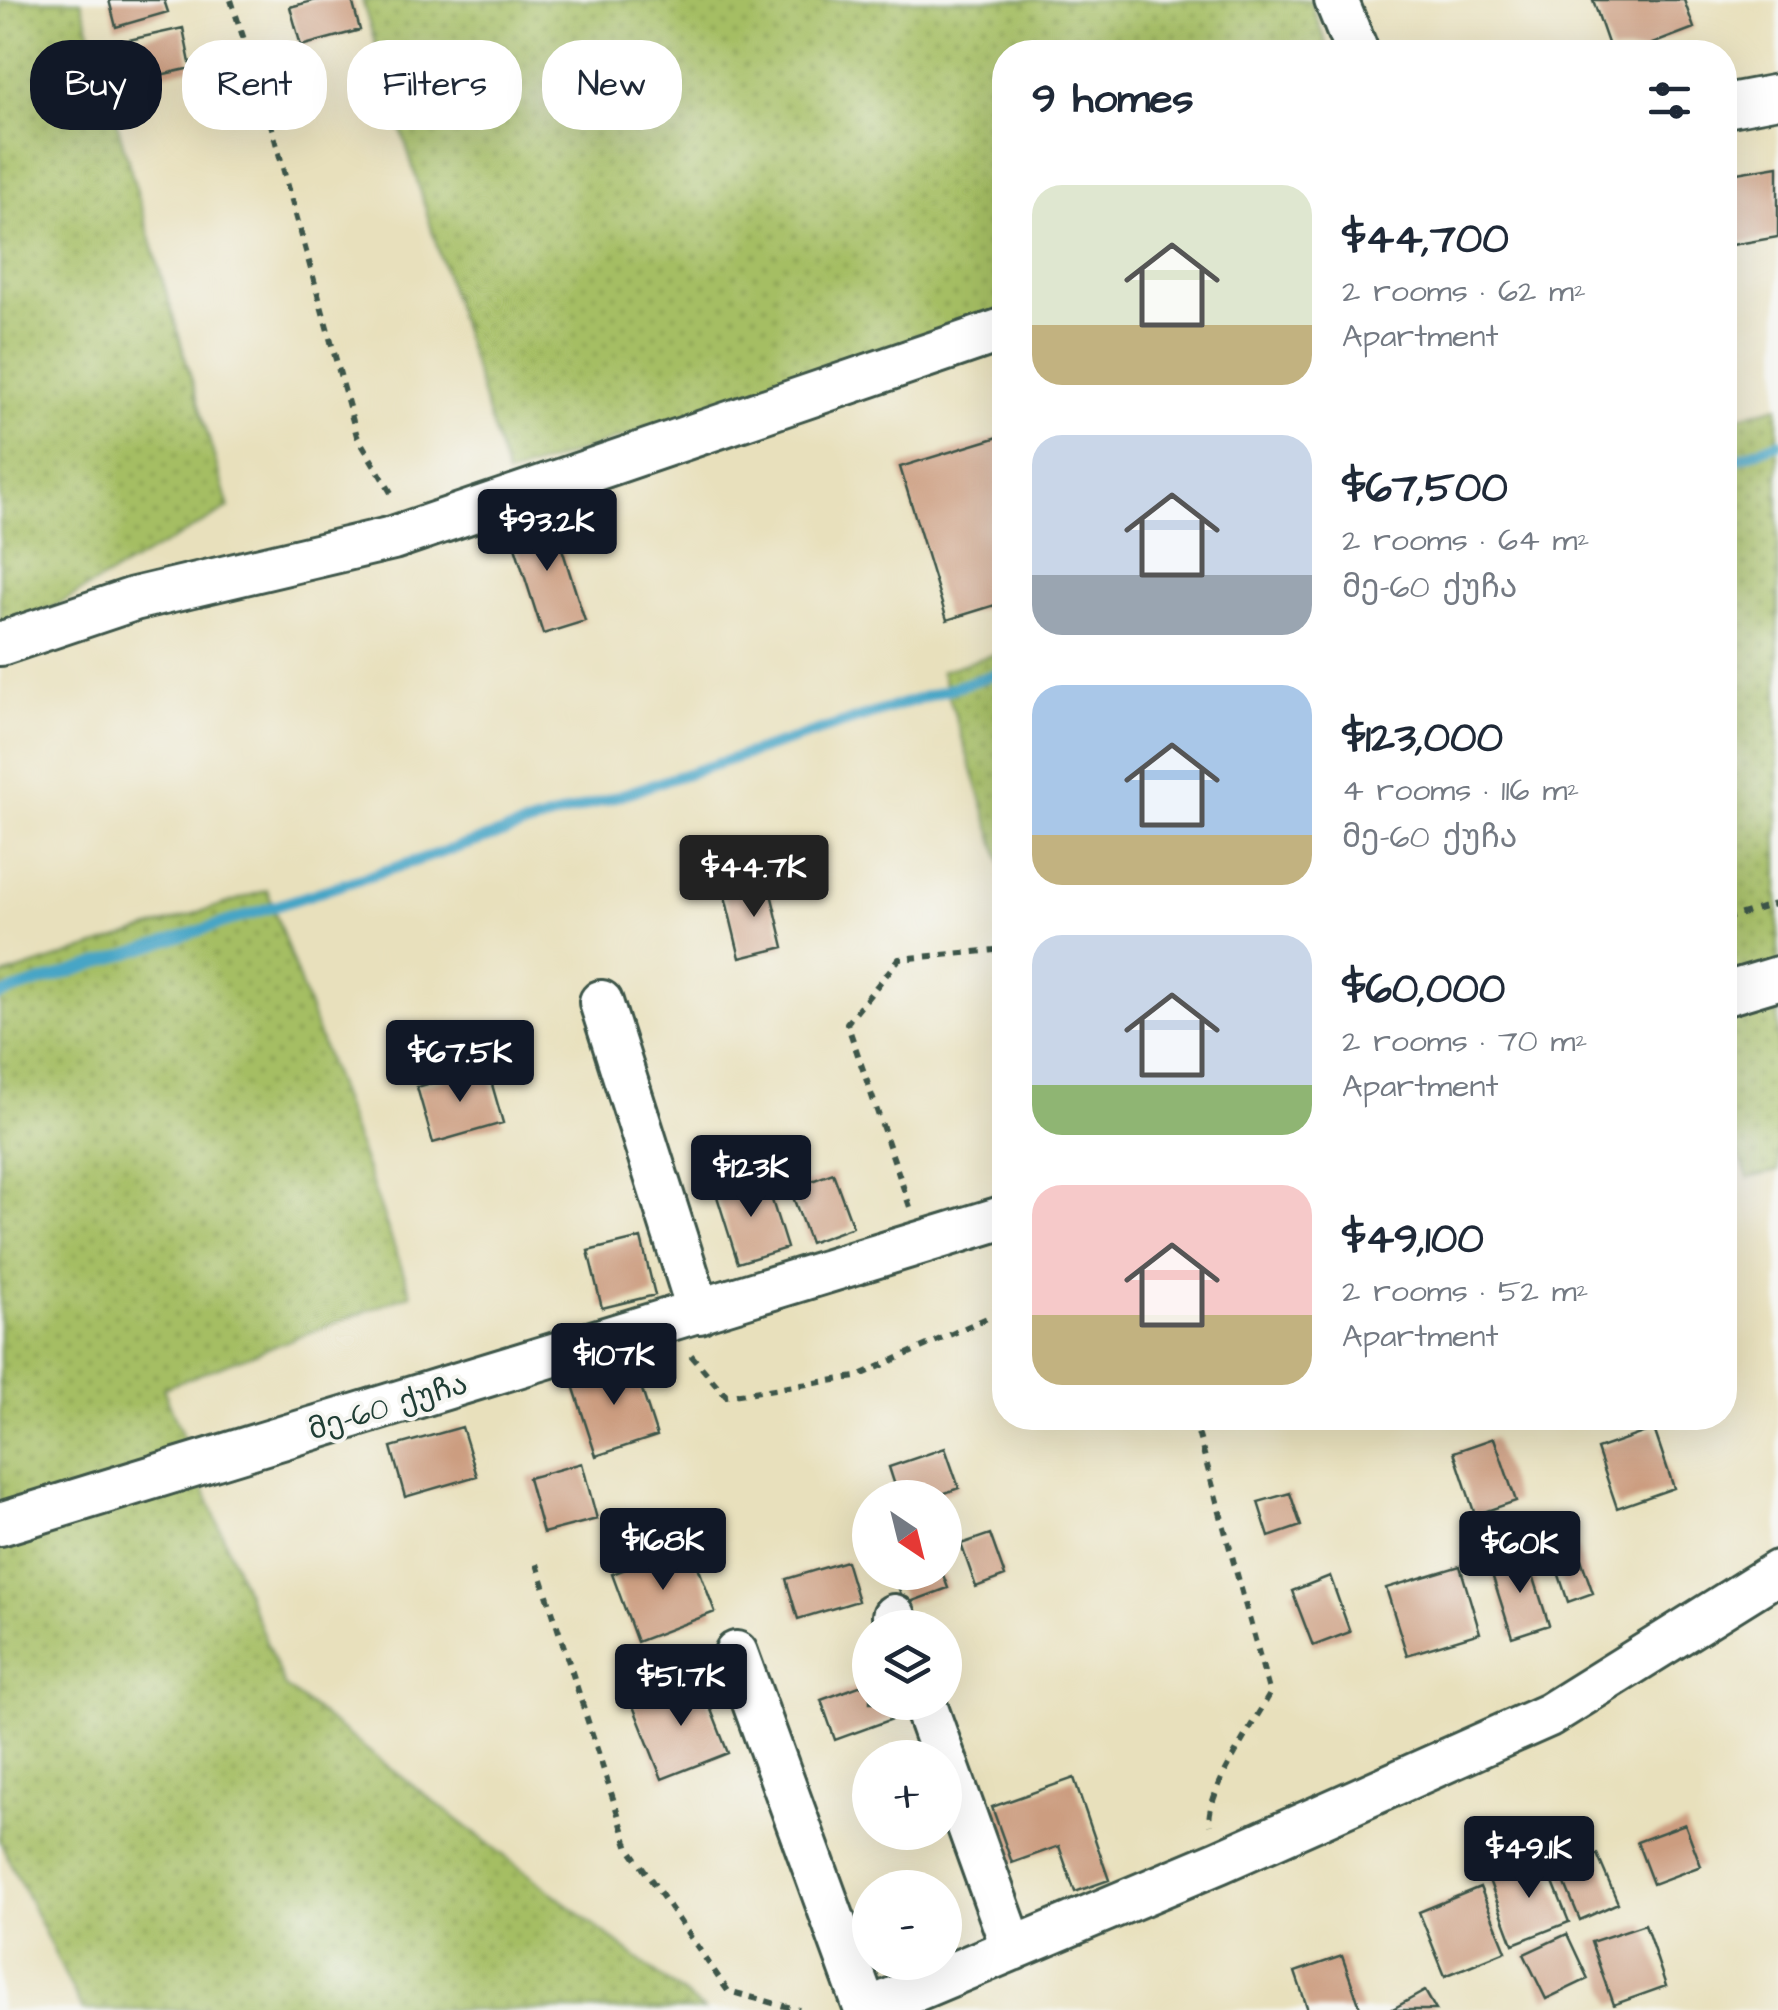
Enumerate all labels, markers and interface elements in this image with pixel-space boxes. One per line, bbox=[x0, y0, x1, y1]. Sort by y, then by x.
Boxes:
chip: Buy bbox=[30, 40, 162, 130]
chip: Rent bbox=[182, 40, 327, 130]
chip: Filters bbox=[347, 40, 522, 130]
chip: New bbox=[542, 40, 682, 130]
text: 9 homes bbox=[1032, 71, 1194, 129]
icon: filters bbox=[1642, 73, 1697, 128]
text: $44,700 bbox=[1342, 211, 1509, 269]
icon: home bbox=[1112, 225, 1232, 345]
text: 2 rooms · 62 m² bbox=[1342, 269, 1586, 314]
text: Apartment bbox=[1342, 314, 1498, 359]
text: $67,500 bbox=[1342, 460, 1508, 518]
icon: home bbox=[1112, 475, 1232, 595]
pin: $93.2K bbox=[466, 489, 628, 574]
text: $93.2K bbox=[500, 499, 594, 544]
text: 2 rooms · 64 m² bbox=[1342, 518, 1589, 563]
text: მე-60 ქუჩა bbox=[1342, 565, 1517, 610]
text: $123,000 bbox=[1342, 710, 1503, 768]
icon: home bbox=[1112, 725, 1232, 845]
text: 4 rooms · 116 m² bbox=[1342, 768, 1579, 813]
text: მე-60 ქუჩა bbox=[1342, 815, 1517, 860]
pin: $44.7K bbox=[673, 835, 835, 920]
text: $44.7K bbox=[702, 845, 806, 890]
text: $60,000 bbox=[1342, 961, 1505, 1019]
icon: home bbox=[1112, 975, 1232, 1095]
text: 2 rooms · 70 m² bbox=[1342, 1019, 1587, 1064]
pin: $67.5K bbox=[379, 1020, 541, 1105]
text: $67.5K bbox=[408, 1030, 512, 1075]
text: Apartment bbox=[1342, 1064, 1498, 1109]
pin: $123K bbox=[681, 1135, 821, 1220]
text: $123K bbox=[713, 1145, 789, 1190]
text: $49,100 bbox=[1342, 1211, 1484, 1269]
icon: home bbox=[1112, 1225, 1232, 1345]
text: 2 rooms · 52 m² bbox=[1342, 1269, 1589, 1314]
text: Apartment bbox=[1342, 1314, 1498, 1359]
pin: $107K bbox=[544, 1323, 684, 1408]
text: $107K bbox=[573, 1333, 655, 1378]
street label: მე-60 ქუჩა bbox=[303, 1363, 473, 1451]
north arrow bbox=[852, 1480, 962, 1590]
map controls bbox=[852, 1480, 962, 1980]
pin: $168K bbox=[593, 1508, 733, 1593]
pin: $60K bbox=[1461, 1511, 1579, 1596]
text: $168K bbox=[622, 1518, 704, 1563]
text: $60K bbox=[1481, 1521, 1559, 1566]
button: layers bbox=[852, 1610, 962, 1720]
pin: $51.7K bbox=[600, 1644, 762, 1729]
text: $51.7K bbox=[637, 1654, 725, 1699]
button: + bbox=[852, 1740, 962, 1850]
pin: $49.1K bbox=[1448, 1816, 1610, 1901]
text: $49.1K bbox=[1486, 1826, 1572, 1871]
button: − bbox=[852, 1870, 962, 1980]

